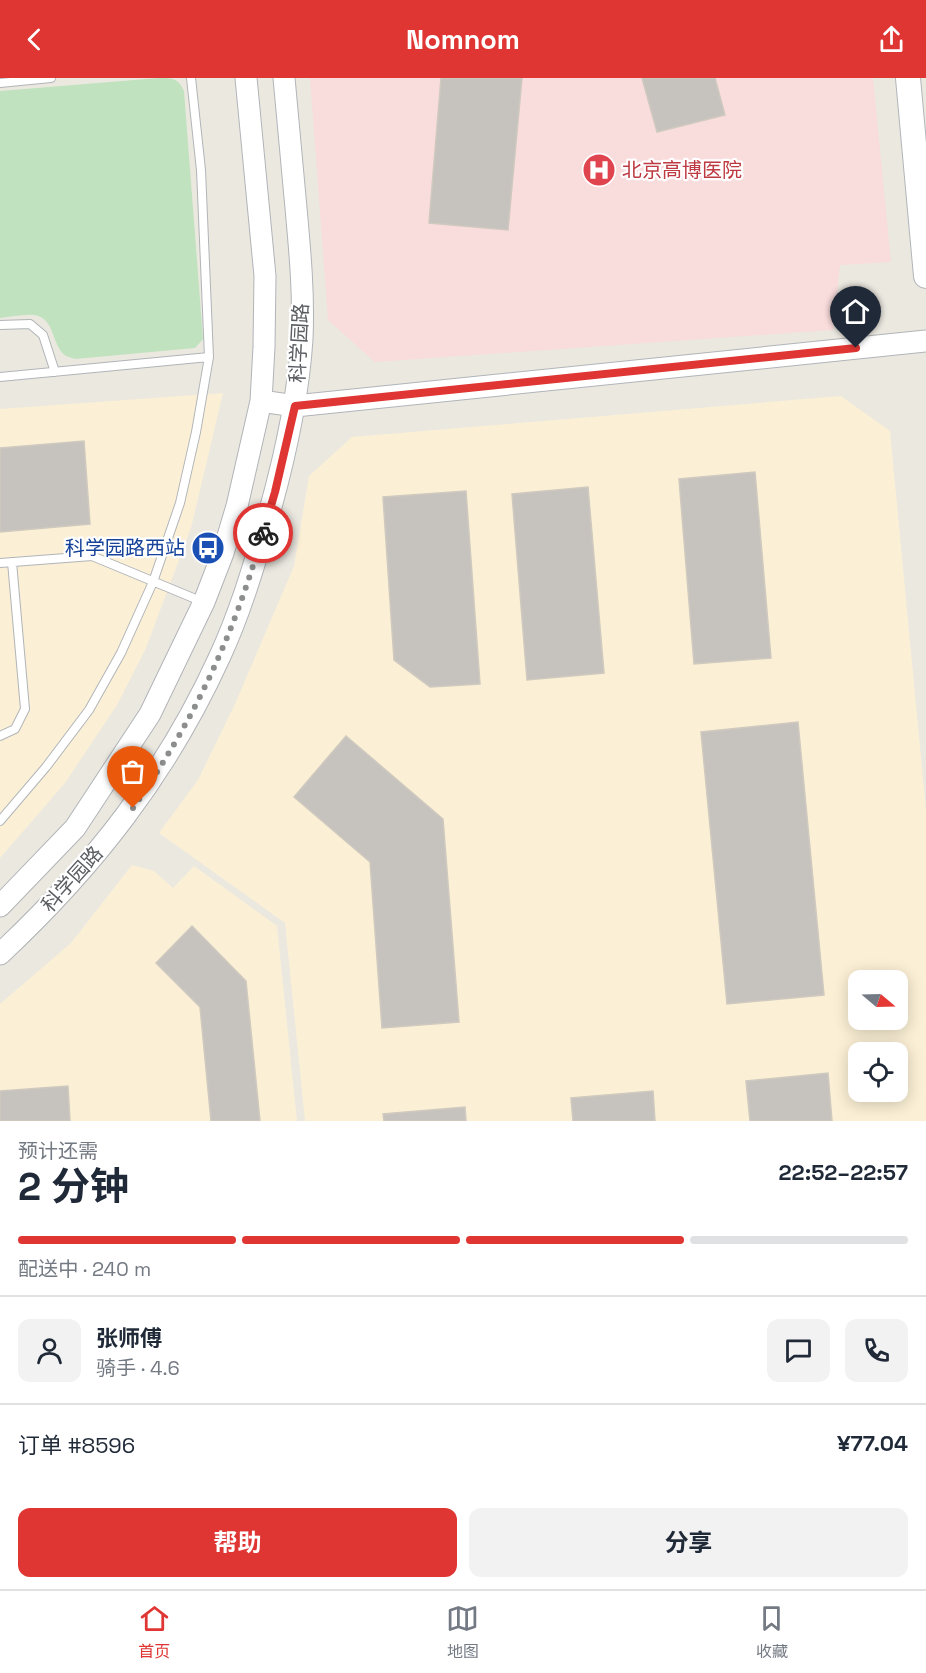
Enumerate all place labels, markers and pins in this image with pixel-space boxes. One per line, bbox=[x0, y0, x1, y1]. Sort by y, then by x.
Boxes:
hospital icon: 北京高博医院 bbox=[581, 152, 617, 188]
place label: 北京高博医院 bbox=[622, 157, 742, 183]
pin bbox=[830, 286, 881, 348]
bus stop icon: 科学园路西站 bbox=[190, 530, 226, 566]
place label: 科学园路西站 bbox=[65, 535, 185, 561]
pin bbox=[107, 746, 158, 808]

